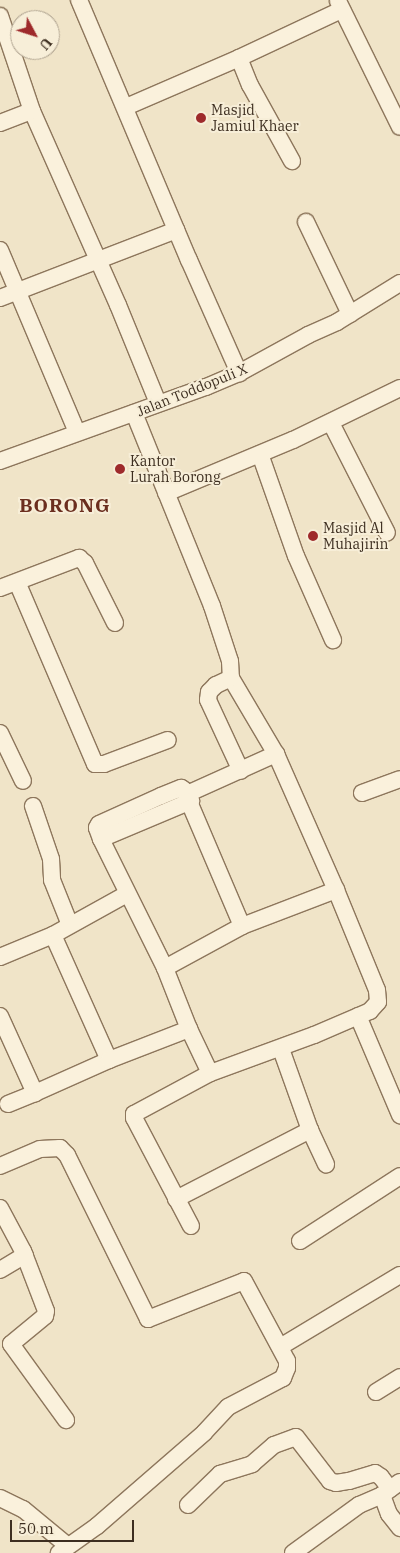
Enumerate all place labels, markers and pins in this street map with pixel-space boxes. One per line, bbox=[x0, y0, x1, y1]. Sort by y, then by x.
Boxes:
place label: Masjid Jamiul Khaer bbox=[211, 102, 299, 134]
marker: Masjid Jamiul Khaer bbox=[195, 112, 207, 124]
place label: Kantor Lurah Borong bbox=[130, 453, 221, 486]
marker: Kantor Lurah Borong bbox=[114, 463, 126, 475]
place label: Masjid Al Muhajirin bbox=[323, 520, 388, 552]
marker: Masjid Al Muhajirin bbox=[307, 530, 319, 542]

